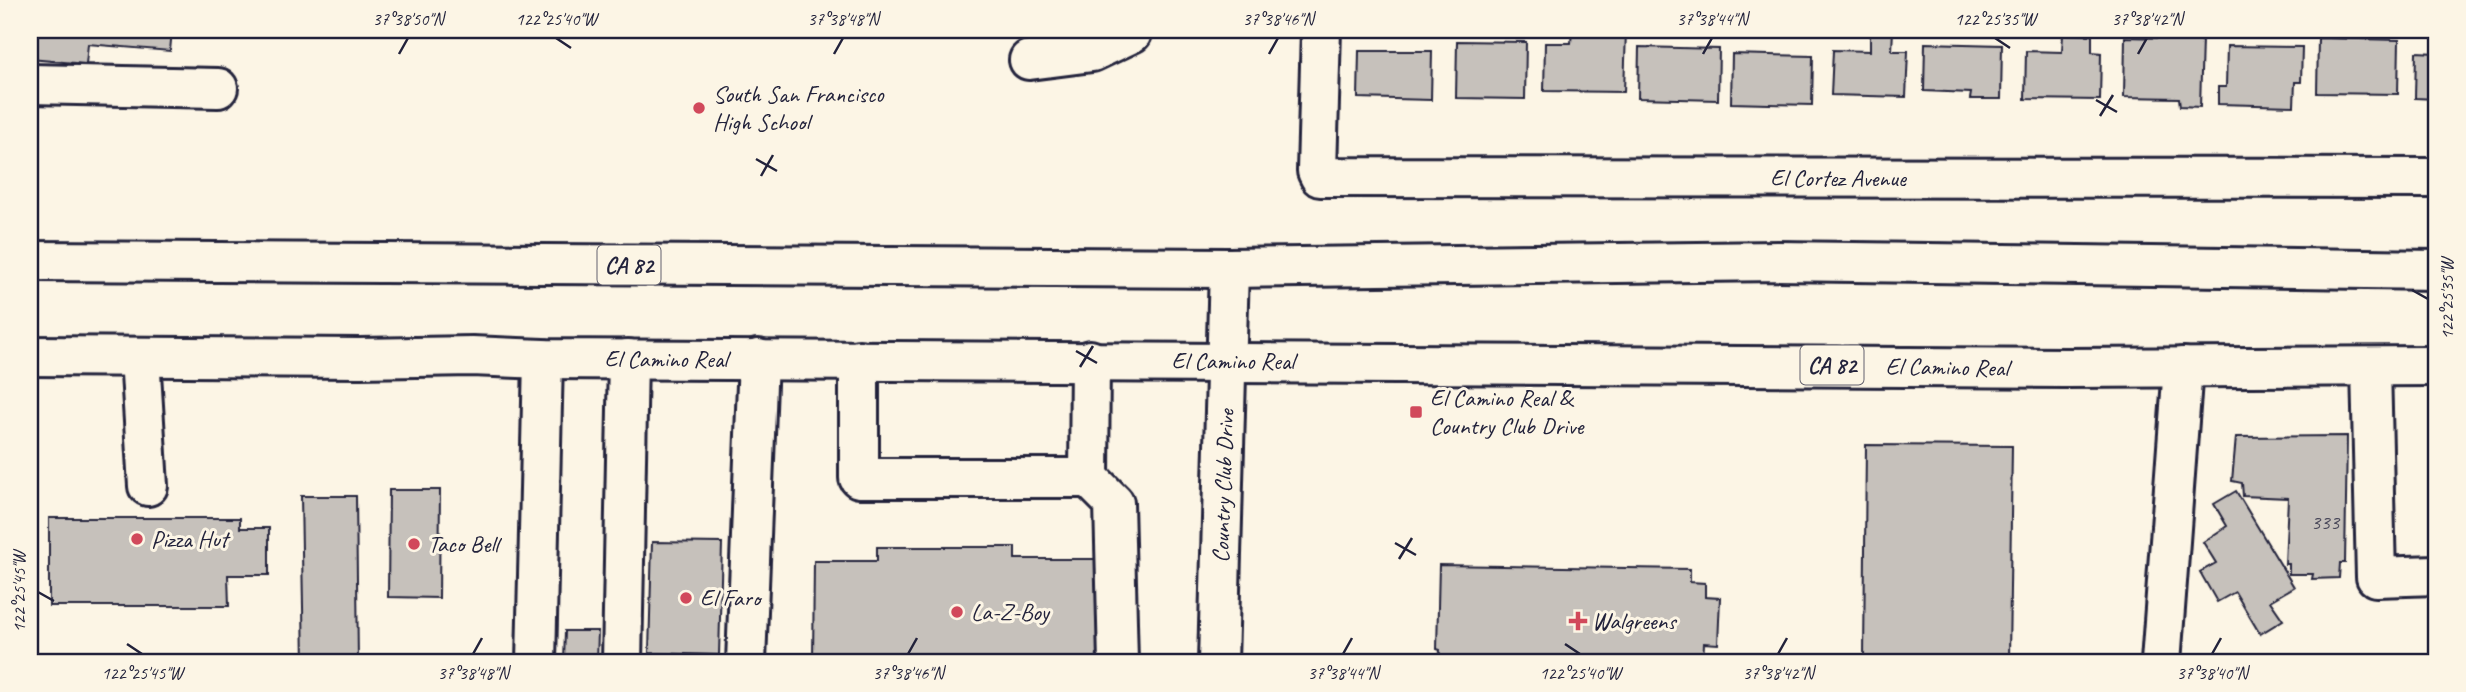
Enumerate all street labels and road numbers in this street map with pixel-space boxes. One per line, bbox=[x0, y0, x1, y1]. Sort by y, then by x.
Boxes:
street label: El Cortez Avenue bbox=[1770, 163, 1908, 193]
road number: CA 82 bbox=[598, 246, 660, 284]
street label: El Camino Real bbox=[605, 344, 731, 374]
street label: El Camino Real bbox=[1172, 346, 1298, 376]
road number: CA 82 bbox=[1800, 346, 1864, 384]
street label: El Camino Real bbox=[1885, 351, 2013, 383]
street label: Country Club Drive bbox=[1205, 407, 1241, 563]

